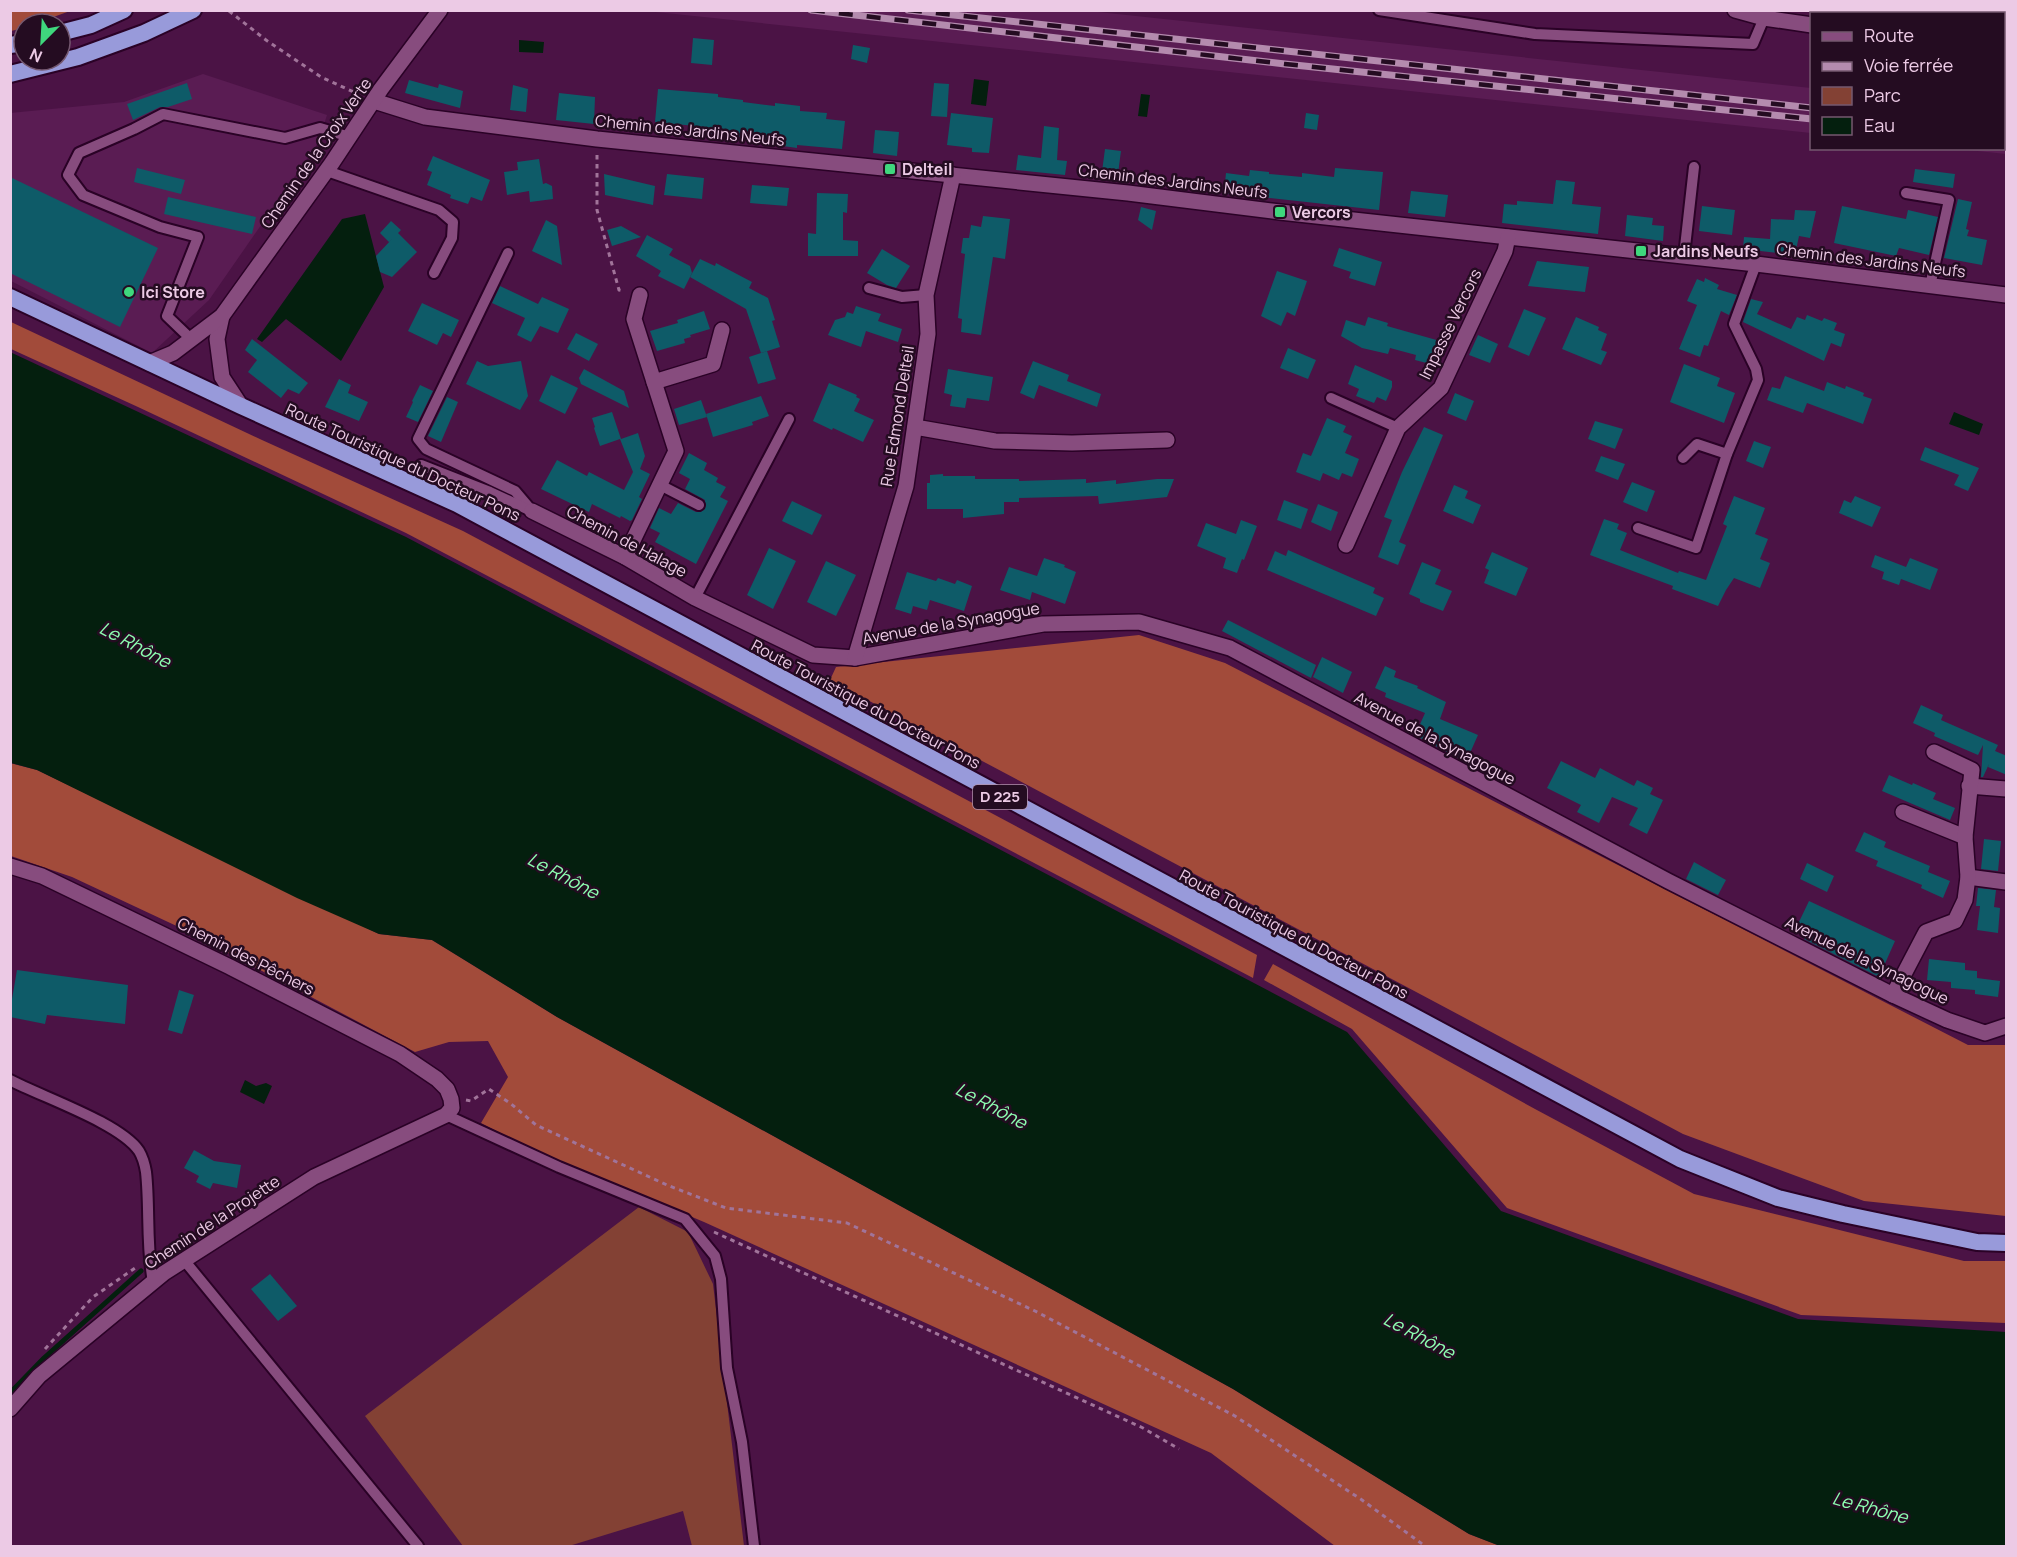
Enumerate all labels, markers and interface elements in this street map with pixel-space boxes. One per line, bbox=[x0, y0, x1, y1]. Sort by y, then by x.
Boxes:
north arrow bbox=[12, 12, 72, 72]
legend bbox=[1810, 12, 2005, 150]
text: Route bbox=[1864, 23, 1914, 47]
text: N bbox=[26, 43, 46, 68]
text: Voie ferrée bbox=[1864, 53, 1953, 77]
street label: Chemin de la Croix Verte bbox=[256, 73, 376, 233]
text: Parc bbox=[1864, 83, 1901, 107]
street label: Chemin des Jardins Neufs bbox=[594, 109, 786, 151]
text: Eau bbox=[1864, 113, 1895, 137]
place label: Delteil bbox=[902, 158, 952, 180]
street label: Chemin des Jardins Neufs bbox=[1077, 158, 1269, 204]
marker: Delteil bbox=[883, 162, 897, 176]
place label: Vercors bbox=[1292, 201, 1351, 223]
marker: Vercors bbox=[1273, 205, 1287, 219]
street label: Chemin des Jardins Neufs bbox=[1775, 237, 1967, 283]
place label: Jardins Neufs bbox=[1653, 240, 1759, 262]
marker: Jardins Neufs bbox=[1634, 244, 1648, 258]
street label: Impasse Vercors bbox=[1414, 265, 1486, 383]
place label: Ici Store bbox=[141, 281, 205, 303]
marker: Ici Store bbox=[122, 285, 136, 299]
street label: Rue Edmond Delteil bbox=[875, 344, 919, 488]
street label: Route Touristique du Docteur Pons bbox=[282, 398, 524, 526]
street label: Chemin de Halage bbox=[563, 500, 691, 582]
street label: Avenue de la Synagogue bbox=[861, 597, 1041, 649]
water label: Le Rhône bbox=[96, 615, 176, 674]
street label: Route Touristique du Docteur Pons bbox=[748, 634, 984, 774]
street label: Avenue de la Synagogue bbox=[1351, 686, 1519, 790]
road number: D 225 bbox=[973, 785, 1027, 809]
water label: Le Rhône bbox=[524, 846, 604, 905]
street label: Route Touristique du Docteur Pons bbox=[1176, 864, 1412, 1004]
street label: Avenue de la Synagogue bbox=[1781, 911, 1953, 1009]
street label: Chemin des Pêchers bbox=[174, 912, 318, 1000]
water label: Le Rhône bbox=[952, 1076, 1032, 1135]
street label: Chemin de la Projette bbox=[140, 1170, 284, 1274]
water label: Le Rhône bbox=[1380, 1306, 1460, 1365]
water label: Le Rhône bbox=[1830, 1485, 1912, 1529]

